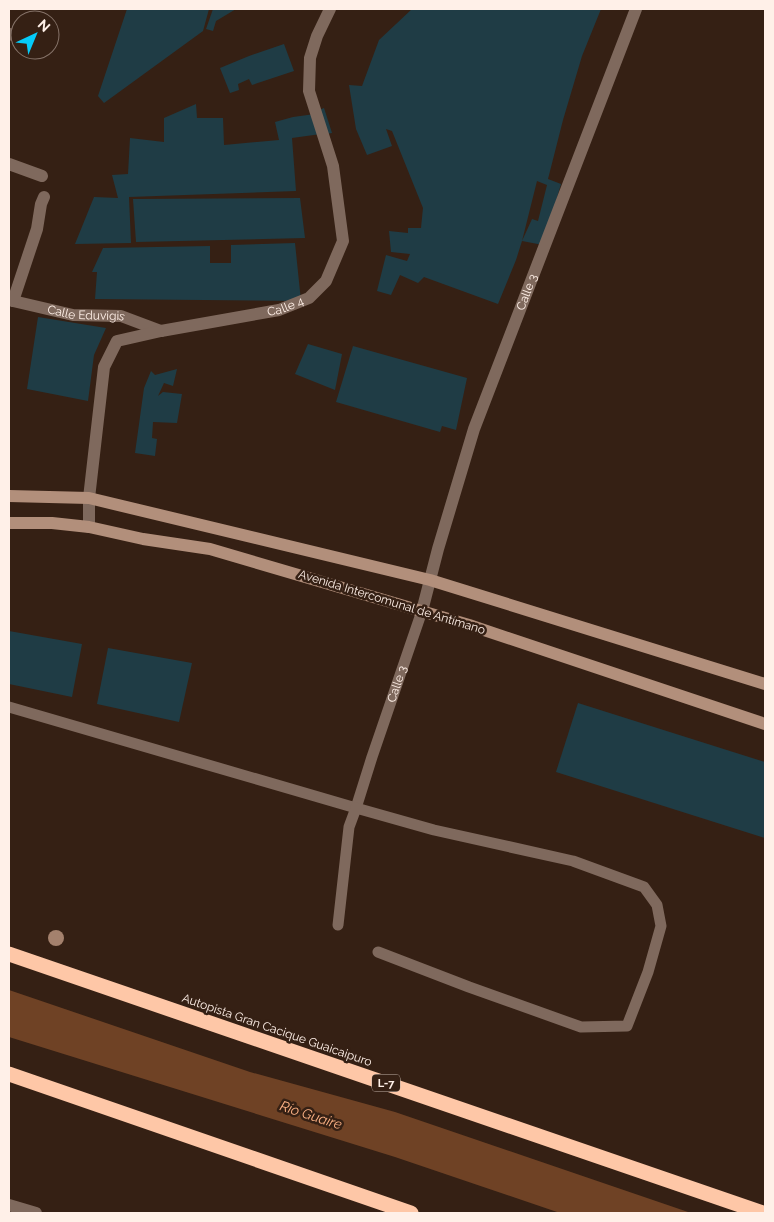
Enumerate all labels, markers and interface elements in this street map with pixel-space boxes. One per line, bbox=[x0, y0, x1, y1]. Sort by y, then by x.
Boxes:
north arrow bbox=[10, 10, 60, 60]
text: N bbox=[35, 16, 53, 35]
street label: Calle 3 bbox=[513, 272, 540, 312]
street label: Calle 4 bbox=[266, 294, 306, 319]
street label: Calle Eduvigis bbox=[46, 302, 127, 324]
street label: Avenida Intercomunal de Antímano bbox=[297, 567, 487, 637]
street label: Calle 3 bbox=[384, 664, 410, 704]
street label: Autopista Gran Cacique Guaicaipuro bbox=[180, 991, 374, 1069]
road number: L-7 bbox=[372, 1074, 400, 1092]
water label: Río Guaire bbox=[278, 1097, 344, 1133]

